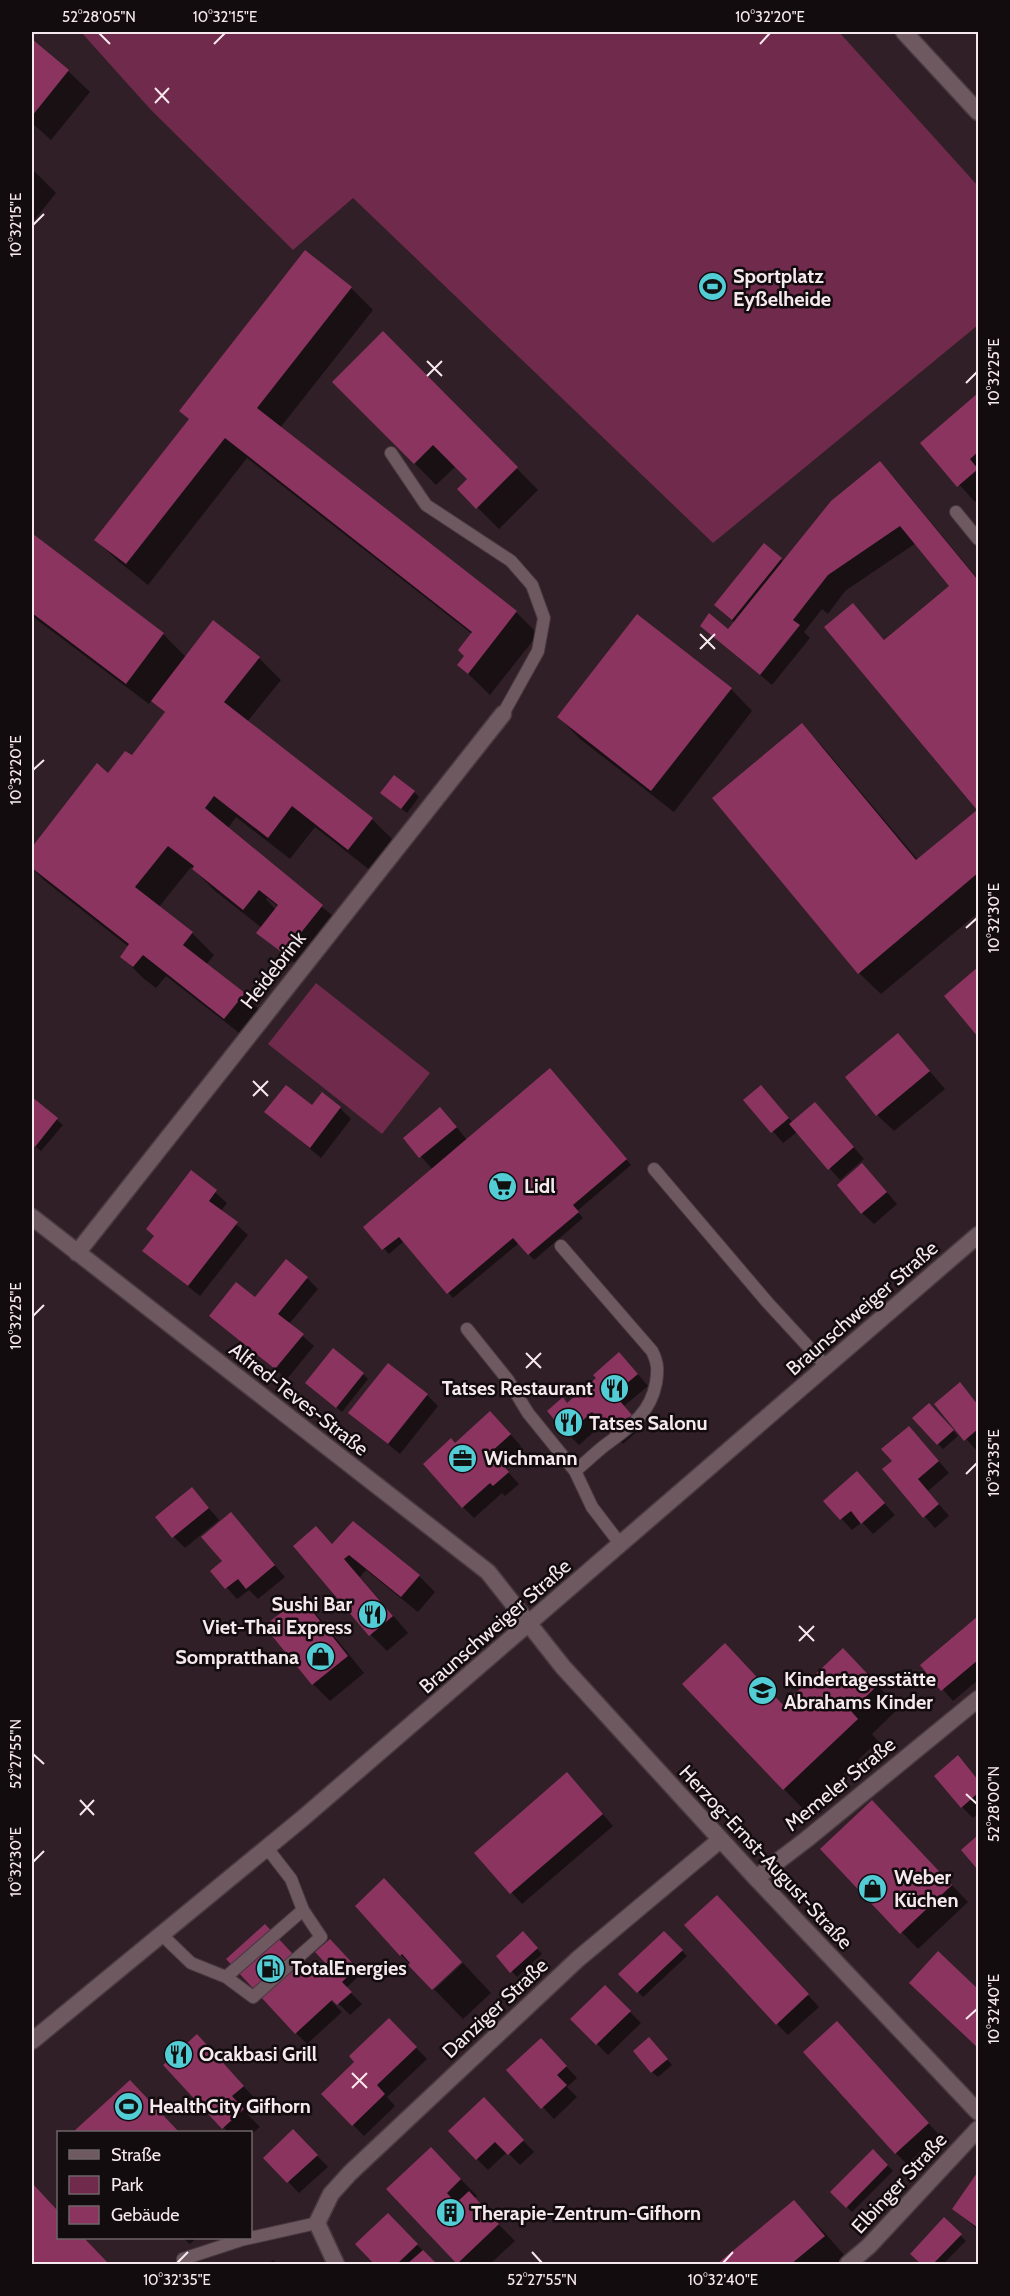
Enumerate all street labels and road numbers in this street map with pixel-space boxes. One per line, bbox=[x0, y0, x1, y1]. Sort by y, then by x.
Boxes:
street label: Heidebrink bbox=[235, 927, 311, 1013]
street label: Braunschweiger Straße bbox=[781, 1236, 943, 1380]
street label: Alfred-Teves-Straße bbox=[225, 1337, 373, 1461]
street label: Braunschweiger Straße bbox=[414, 1554, 576, 1698]
street label: Memeler Straße bbox=[780, 1732, 900, 1836]
street label: Herzog-Ernst-August-Straße bbox=[674, 1760, 858, 1954]
street label: Danziger Straße bbox=[437, 1953, 553, 2063]
street label: Elbinger Straße bbox=[846, 2128, 952, 2238]

